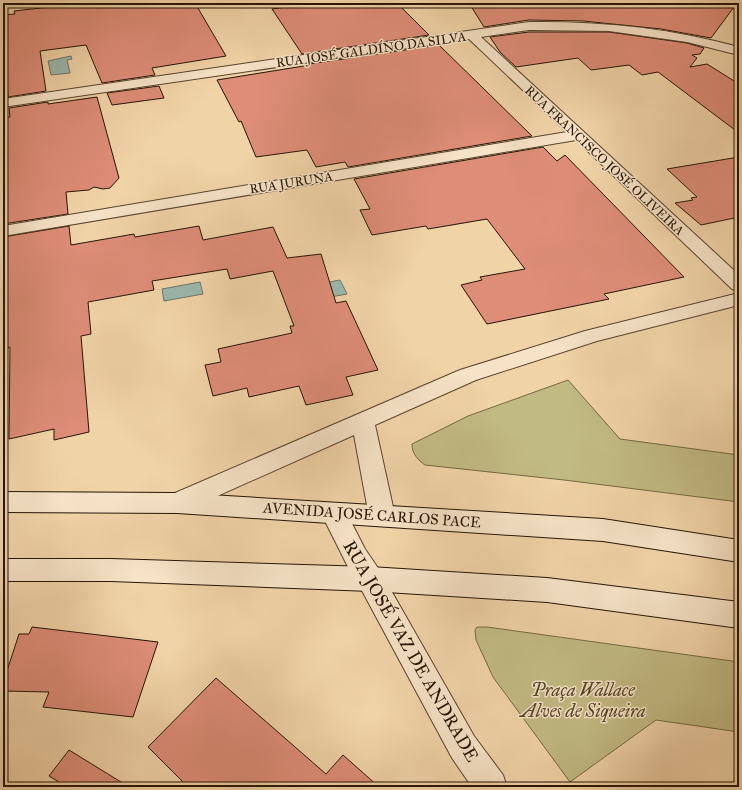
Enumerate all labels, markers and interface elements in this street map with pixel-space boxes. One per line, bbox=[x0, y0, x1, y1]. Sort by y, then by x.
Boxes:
street label: RUA JOSÉ GALDÍNO DA SILVA bbox=[275, 28, 467, 71]
street label: RUA FRANCISCO JOSÉ OLIVEIRA bbox=[521, 82, 688, 239]
street label: RUA JURUNA bbox=[248, 168, 334, 197]
street label: AVENIDA JOSÉ CARLOS PACE bbox=[261, 497, 482, 533]
street label: RUA JOSÉ VAZ DE ANDRADE bbox=[338, 535, 485, 766]
park label: Praça Wallace Alves de Siqueira bbox=[518, 679, 646, 722]

